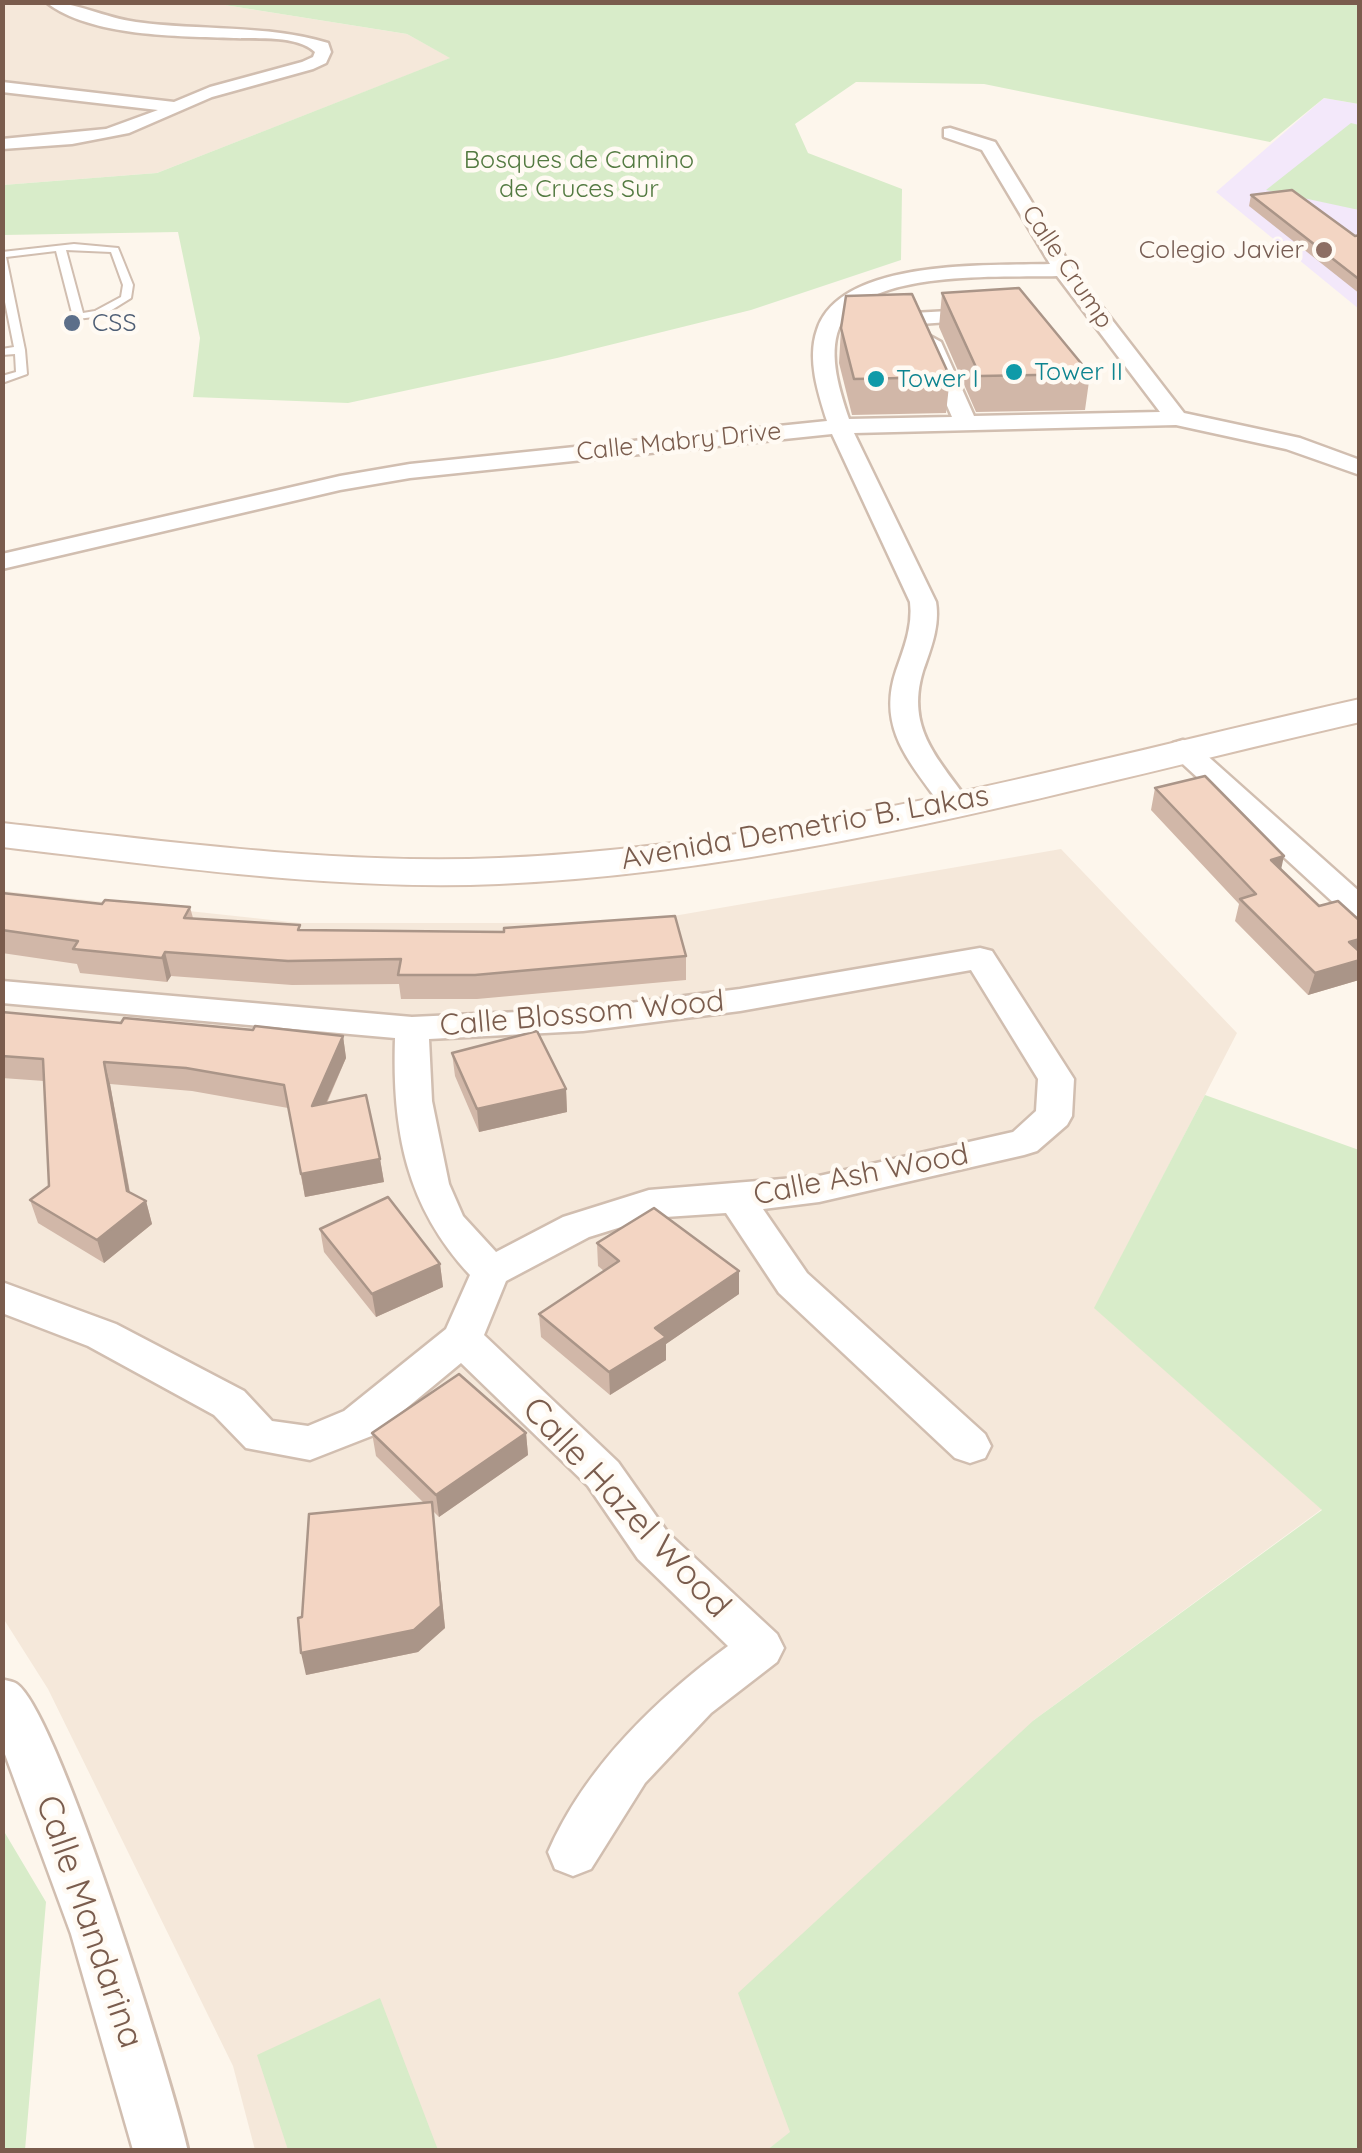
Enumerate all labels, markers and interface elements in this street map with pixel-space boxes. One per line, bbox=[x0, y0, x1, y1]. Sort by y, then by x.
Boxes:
park label: Bosques de Camino de Cruces Sur bbox=[464, 145, 694, 204]
street label: Calle Crump bbox=[1015, 200, 1119, 334]
place label: Colegio Javier bbox=[1139, 235, 1304, 265]
marker: Colegio Javier bbox=[1313, 239, 1335, 261]
place label: CSS bbox=[92, 308, 136, 338]
marker: CSS bbox=[61, 312, 83, 334]
place label: Tower II bbox=[1034, 357, 1123, 387]
marker: Tower II bbox=[1003, 361, 1025, 383]
place label: Tower I bbox=[896, 364, 979, 394]
marker: Tower I bbox=[865, 368, 887, 390]
street label: Calle Mabry Drive bbox=[575, 416, 783, 468]
street label: Avenida Demetrio B. Lakas bbox=[618, 778, 992, 878]
street label: Calle Blossom Wood bbox=[438, 984, 726, 1044]
street label: Calle Ash Wood bbox=[751, 1137, 971, 1213]
street label: Calle Hazel Wood bbox=[513, 1389, 739, 1627]
street label: Calle Mandarina bbox=[26, 1790, 152, 2054]

